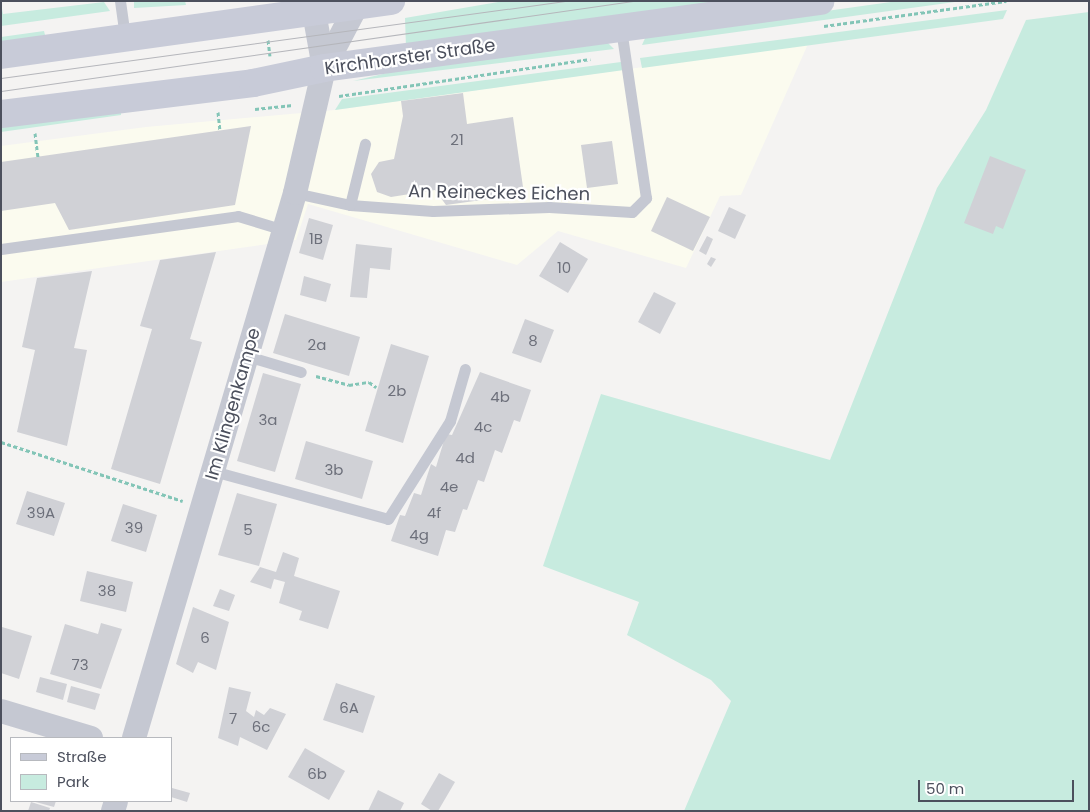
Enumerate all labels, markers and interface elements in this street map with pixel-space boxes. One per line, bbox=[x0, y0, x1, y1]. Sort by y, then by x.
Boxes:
street label: Kirchhorster Straße bbox=[323, 34, 497, 80]
house number: 21 bbox=[450, 131, 464, 149]
street label: An Reineckes Eichen bbox=[408, 181, 590, 205]
house number: 1B bbox=[309, 230, 323, 248]
house number: 10 bbox=[557, 259, 571, 277]
street label: Im Klingenkampe bbox=[201, 326, 265, 482]
house number: 8 bbox=[528, 332, 538, 350]
house number: 2a bbox=[308, 336, 326, 354]
house number: 2b bbox=[388, 382, 406, 400]
house number: 4b bbox=[490, 388, 510, 406]
house number: 3a bbox=[259, 411, 277, 429]
house number: 4c bbox=[474, 418, 492, 436]
house number: 4d bbox=[455, 449, 475, 467]
house number: 3b bbox=[325, 461, 343, 479]
house number: 4e bbox=[440, 478, 458, 496]
house number: 39A bbox=[27, 504, 55, 522]
house number: 4f bbox=[427, 504, 441, 522]
house number: 39 bbox=[125, 519, 143, 537]
house number: 5 bbox=[243, 521, 253, 539]
house number: 4g bbox=[409, 526, 429, 544]
house number: 38 bbox=[98, 582, 116, 600]
house number: 6 bbox=[200, 629, 210, 647]
house number: 73 bbox=[71, 656, 89, 674]
house number: 6A bbox=[339, 699, 359, 717]
house number: 7 bbox=[229, 710, 237, 728]
house number: 6c bbox=[252, 718, 270, 736]
legend bbox=[10, 737, 172, 802]
text: Straße bbox=[57, 746, 107, 767]
house number: 6b bbox=[307, 765, 327, 783]
scale bar bbox=[920, 770, 1076, 802]
text: Park bbox=[57, 771, 89, 792]
text: 50 m bbox=[926, 778, 964, 799]

